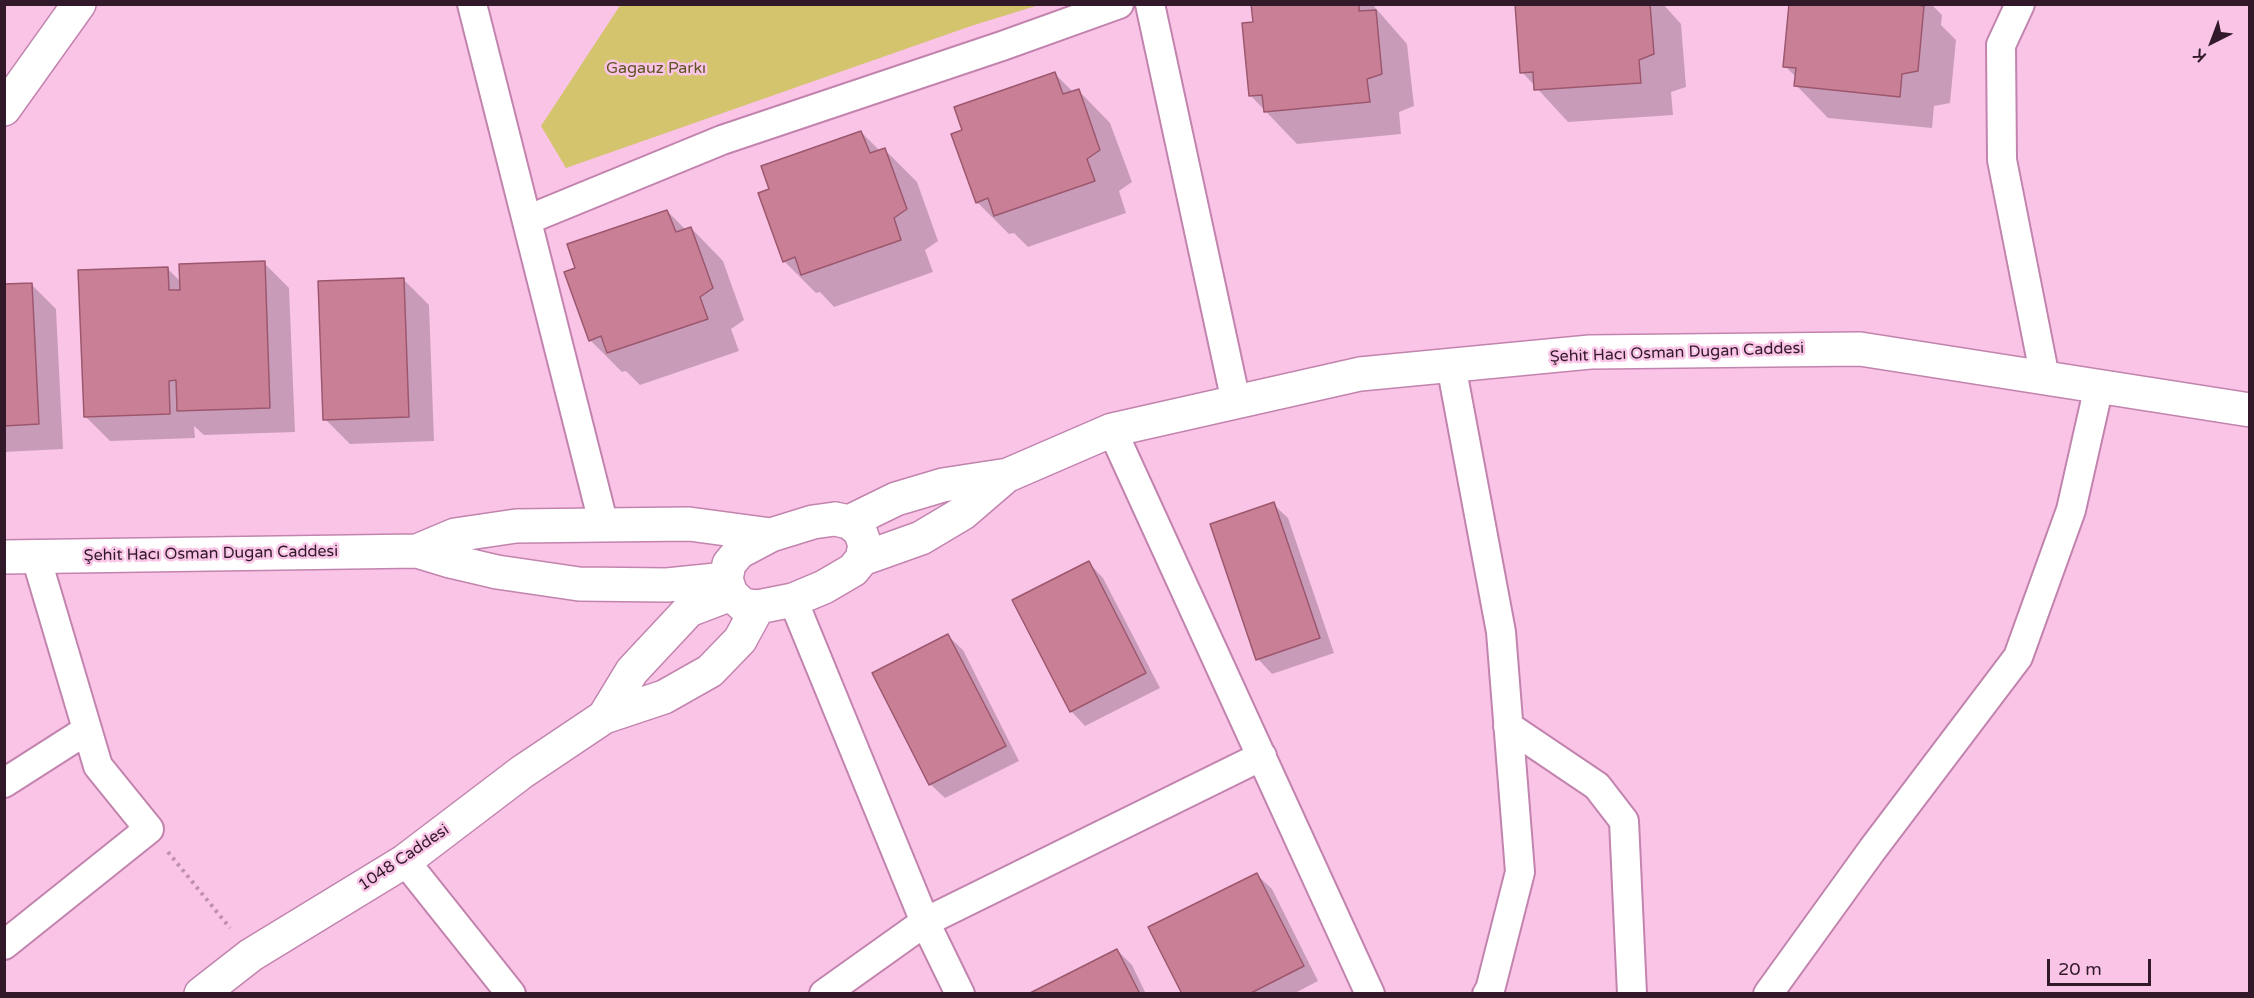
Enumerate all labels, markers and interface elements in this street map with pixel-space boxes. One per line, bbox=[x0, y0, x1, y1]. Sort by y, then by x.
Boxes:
north arrow bbox=[2182, 12, 2242, 72]
text: K bbox=[2189, 44, 2211, 66]
park label: Gagauz Parkı bbox=[606, 59, 706, 79]
street label: Şehit Hacı Osman Dugan Caddesi bbox=[1550, 339, 1804, 367]
street label: Şehit Hacı Osman Dugan Caddesi bbox=[84, 542, 338, 566]
street label: 1048 Caddesi bbox=[355, 821, 453, 895]
scale bar bbox=[2050, 947, 2154, 985]
text: 20 m bbox=[2058, 958, 2102, 980]

